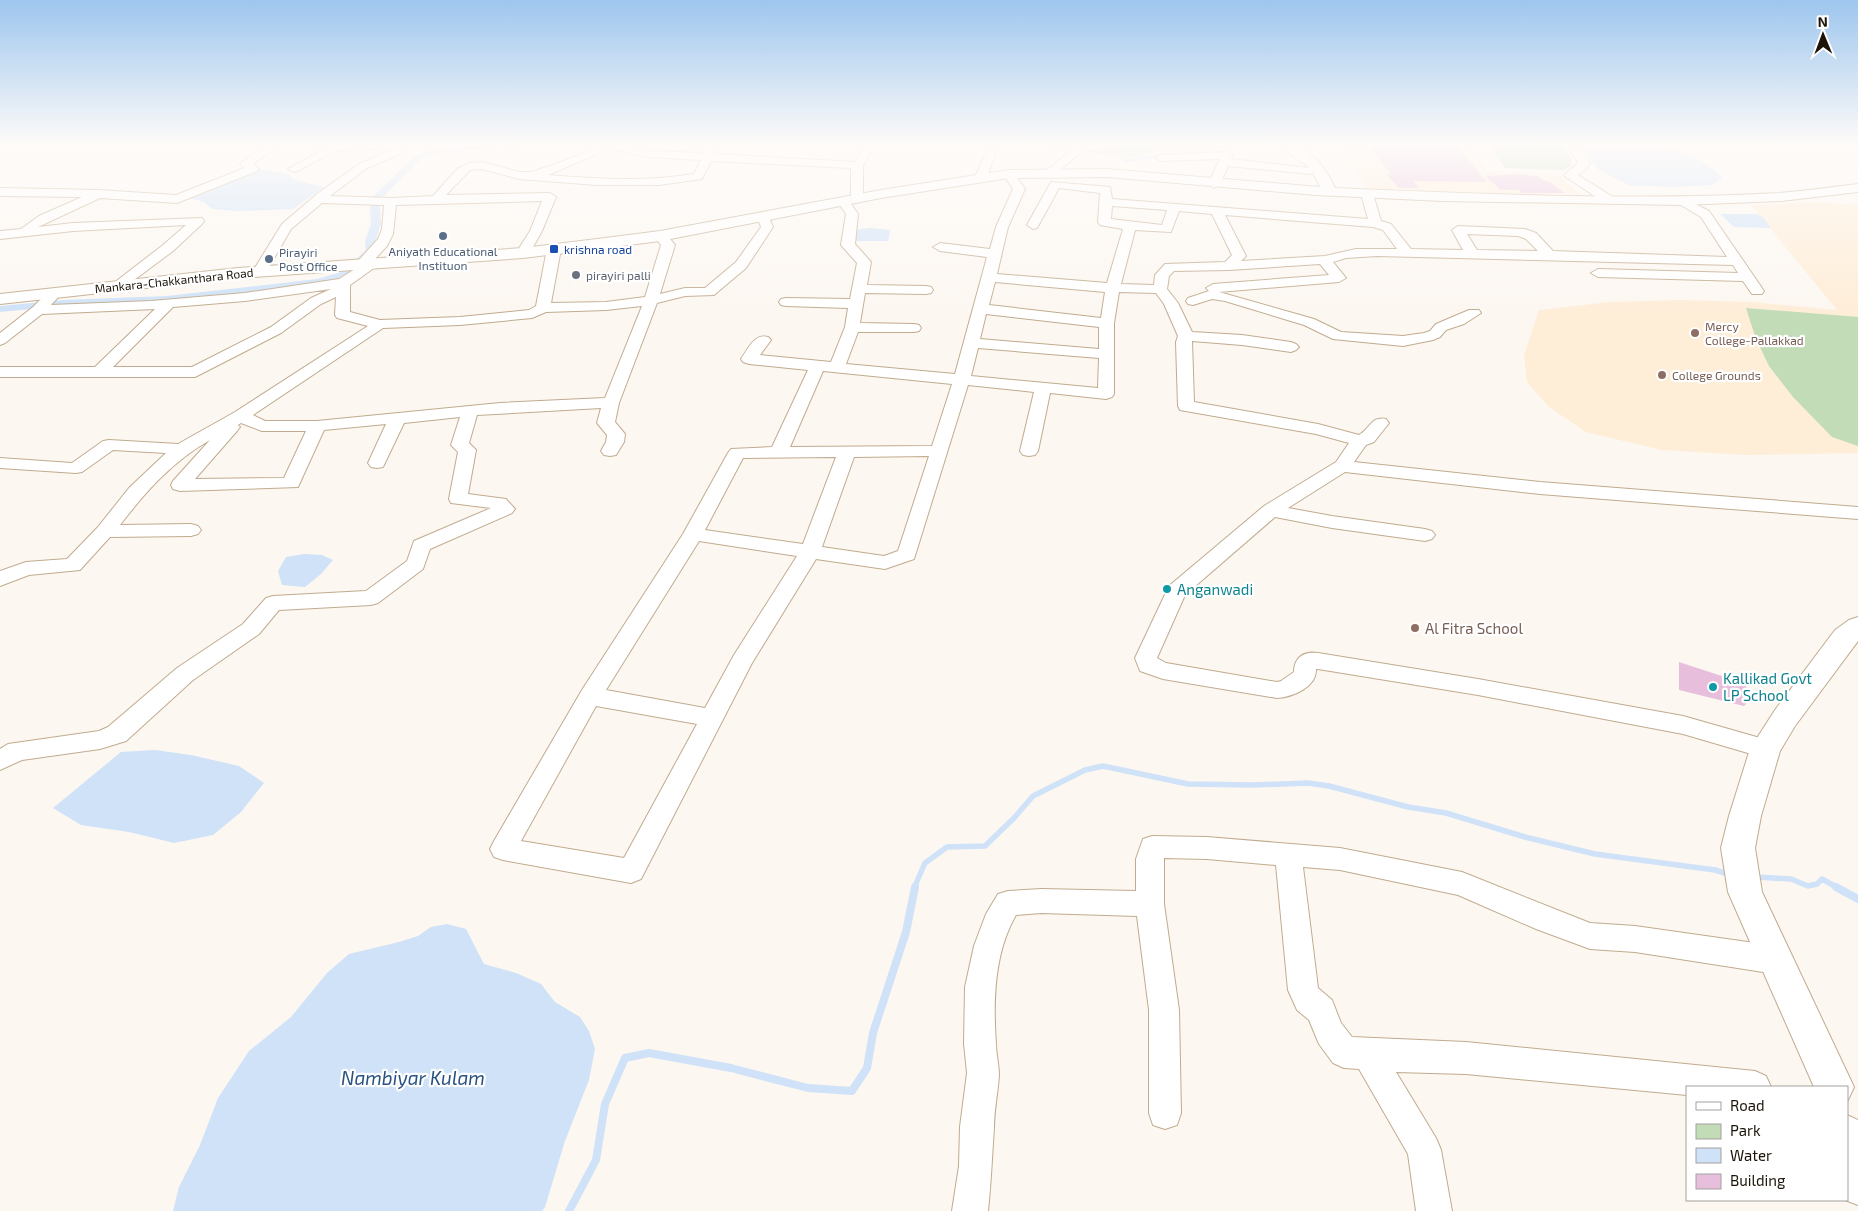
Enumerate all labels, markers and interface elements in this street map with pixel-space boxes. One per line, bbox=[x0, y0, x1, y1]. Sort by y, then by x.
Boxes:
north arrow bbox=[1798, 10, 1848, 60]
text: N bbox=[1818, 13, 1828, 30]
marker: Aniyath Educational Instituon bbox=[437, 230, 449, 242]
place label: krishna road bbox=[564, 242, 632, 256]
marker: krishna road bbox=[548, 243, 560, 255]
place label: Aniyath Educational Instituon bbox=[389, 244, 498, 272]
place label: Pirayiri Post Office bbox=[279, 245, 338, 273]
marker: Pirayiri Post Office bbox=[263, 253, 275, 265]
street label: Mankara-Chakkanthara Road bbox=[94, 265, 254, 295]
place label: pirayiri palli bbox=[586, 268, 651, 282]
marker: pirayiri palli bbox=[570, 269, 582, 281]
place label: Mercy College-Pallakkad bbox=[1705, 319, 1804, 347]
marker: Mercy College-Pallakkad bbox=[1689, 327, 1701, 339]
place label: College Grounds bbox=[1672, 368, 1761, 382]
marker: College Grounds bbox=[1656, 369, 1668, 381]
place label: Anganwadi bbox=[1177, 580, 1253, 598]
marker: Anganwadi bbox=[1161, 583, 1173, 595]
place label: Al Fitra School bbox=[1425, 619, 1523, 637]
marker: Al Fitra School bbox=[1409, 622, 1421, 634]
place label: Kallikad Govt LP School bbox=[1723, 669, 1812, 704]
marker: Kallikad Govt LP School bbox=[1707, 681, 1719, 693]
water label: Nambiyar Kulam bbox=[341, 1066, 485, 1090]
legend bbox=[1686, 1086, 1848, 1201]
text: Road bbox=[1730, 1096, 1765, 1114]
text: Park bbox=[1730, 1121, 1761, 1139]
text: Water bbox=[1730, 1146, 1772, 1164]
text: Building bbox=[1730, 1171, 1786, 1189]

